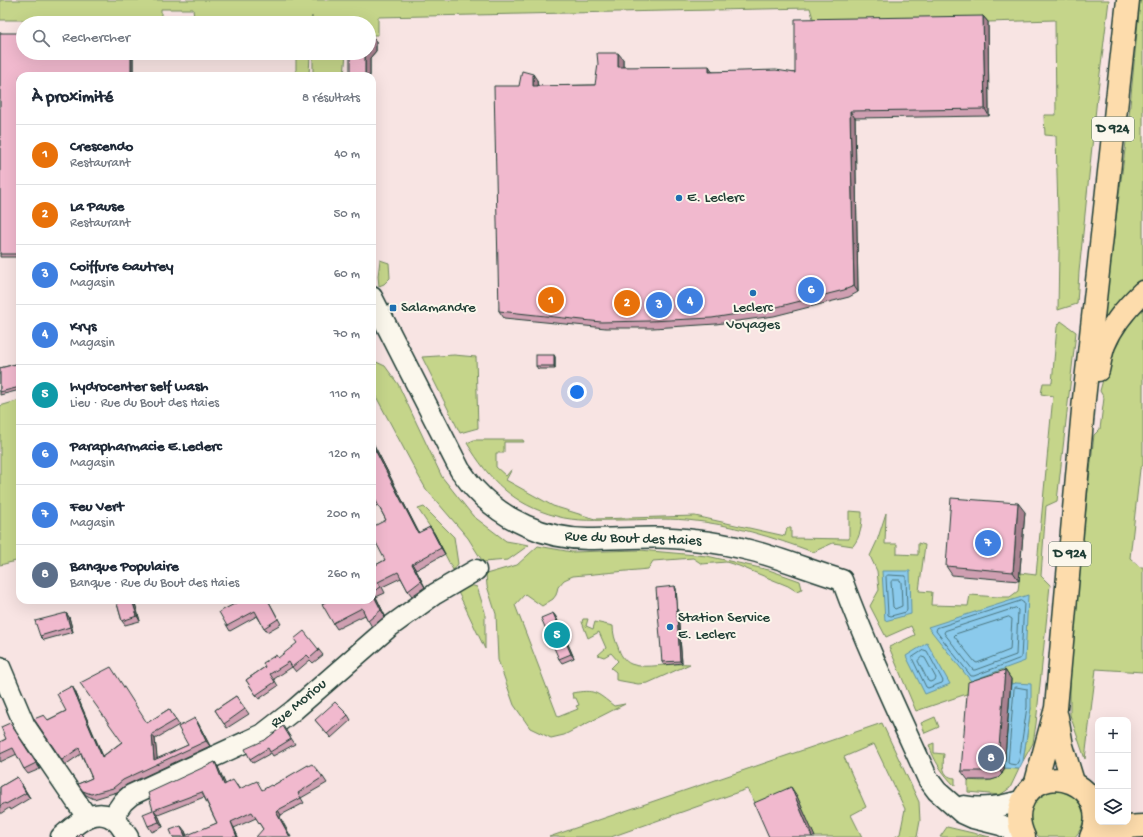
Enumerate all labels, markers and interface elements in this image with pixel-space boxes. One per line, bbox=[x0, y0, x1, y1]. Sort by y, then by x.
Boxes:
search box bbox=[16, 16, 376, 60]
icon: search bbox=[30, 27, 52, 49]
text: Rechercher bbox=[62, 29, 130, 47]
text: À proximité bbox=[32, 88, 113, 108]
text: 8 résultats bbox=[302, 91, 360, 106]
road number: D 924 bbox=[1092, 117, 1134, 141]
text: Crescendo bbox=[70, 138, 133, 156]
text: 1 bbox=[42, 147, 48, 162]
text: 40 m bbox=[334, 147, 360, 162]
text: Restaurant bbox=[70, 156, 130, 171]
place label: E. Leclerc bbox=[687, 189, 745, 207]
marker: E. Leclerc bbox=[674, 193, 684, 203]
text: La Pause bbox=[70, 198, 124, 216]
text: 2 bbox=[42, 207, 48, 222]
text: 50 m bbox=[333, 207, 360, 222]
text: Restaurant bbox=[70, 216, 130, 231]
text: Coiffure Gautrey bbox=[70, 258, 173, 276]
text: 3 bbox=[42, 267, 48, 282]
text: 60 m bbox=[334, 267, 360, 282]
pin: 6 bbox=[798, 275, 824, 305]
text: Magasin bbox=[70, 276, 115, 291]
pin: 1 bbox=[538, 285, 564, 315]
pin: 4 bbox=[677, 286, 703, 316]
pin: 2 bbox=[614, 288, 640, 318]
marker: Leclerc Voyages bbox=[748, 288, 758, 298]
pin: 3 bbox=[646, 290, 672, 320]
place label: Salamandre bbox=[401, 299, 476, 317]
place label: Leclerc Voyages bbox=[725, 299, 780, 334]
marker: Salamandre bbox=[388, 303, 398, 313]
text: Krys bbox=[70, 318, 96, 336]
text: 4 bbox=[42, 327, 48, 342]
text: 70 m bbox=[334, 327, 360, 342]
text: Magasin bbox=[70, 336, 115, 351]
text: hydrocenter self wash bbox=[70, 378, 208, 396]
your location bbox=[567, 382, 587, 402]
text: 5 bbox=[42, 387, 48, 402]
text: 110 m bbox=[330, 387, 360, 402]
text: Lieu · Rue du Bout des Haies bbox=[70, 396, 219, 411]
text: Parapharmacie E.Leclerc bbox=[70, 438, 222, 456]
text: 6 bbox=[42, 447, 48, 462]
text: 120 m bbox=[329, 447, 360, 462]
text: Magasin bbox=[70, 456, 115, 471]
text: Feu Vert bbox=[70, 498, 124, 516]
text: 7 bbox=[42, 507, 48, 522]
text: 200 m bbox=[327, 507, 360, 522]
text: Magasin bbox=[70, 516, 115, 531]
street label: Rue du Bout des Haies bbox=[564, 528, 702, 550]
pin: 7 bbox=[975, 528, 1001, 558]
road number: D 924 bbox=[1049, 542, 1091, 566]
text: Banque Populaire bbox=[70, 558, 179, 576]
text: 8 bbox=[41, 567, 49, 582]
text: 260 m bbox=[327, 567, 360, 582]
text: Banque · Rue du Bout des Haies bbox=[70, 576, 239, 591]
place label: Station Service E. Leclerc bbox=[678, 609, 770, 644]
pin: 5 bbox=[544, 620, 570, 650]
marker: Station Service E. Leclerc bbox=[665, 622, 675, 632]
street label: Rue Moriou bbox=[267, 675, 331, 733]
map controls bbox=[1095, 717, 1131, 825]
button: + bbox=[1095, 717, 1131, 753]
pin: 8 bbox=[978, 743, 1004, 773]
button: − bbox=[1095, 753, 1131, 789]
button: layers bbox=[1095, 789, 1131, 825]

